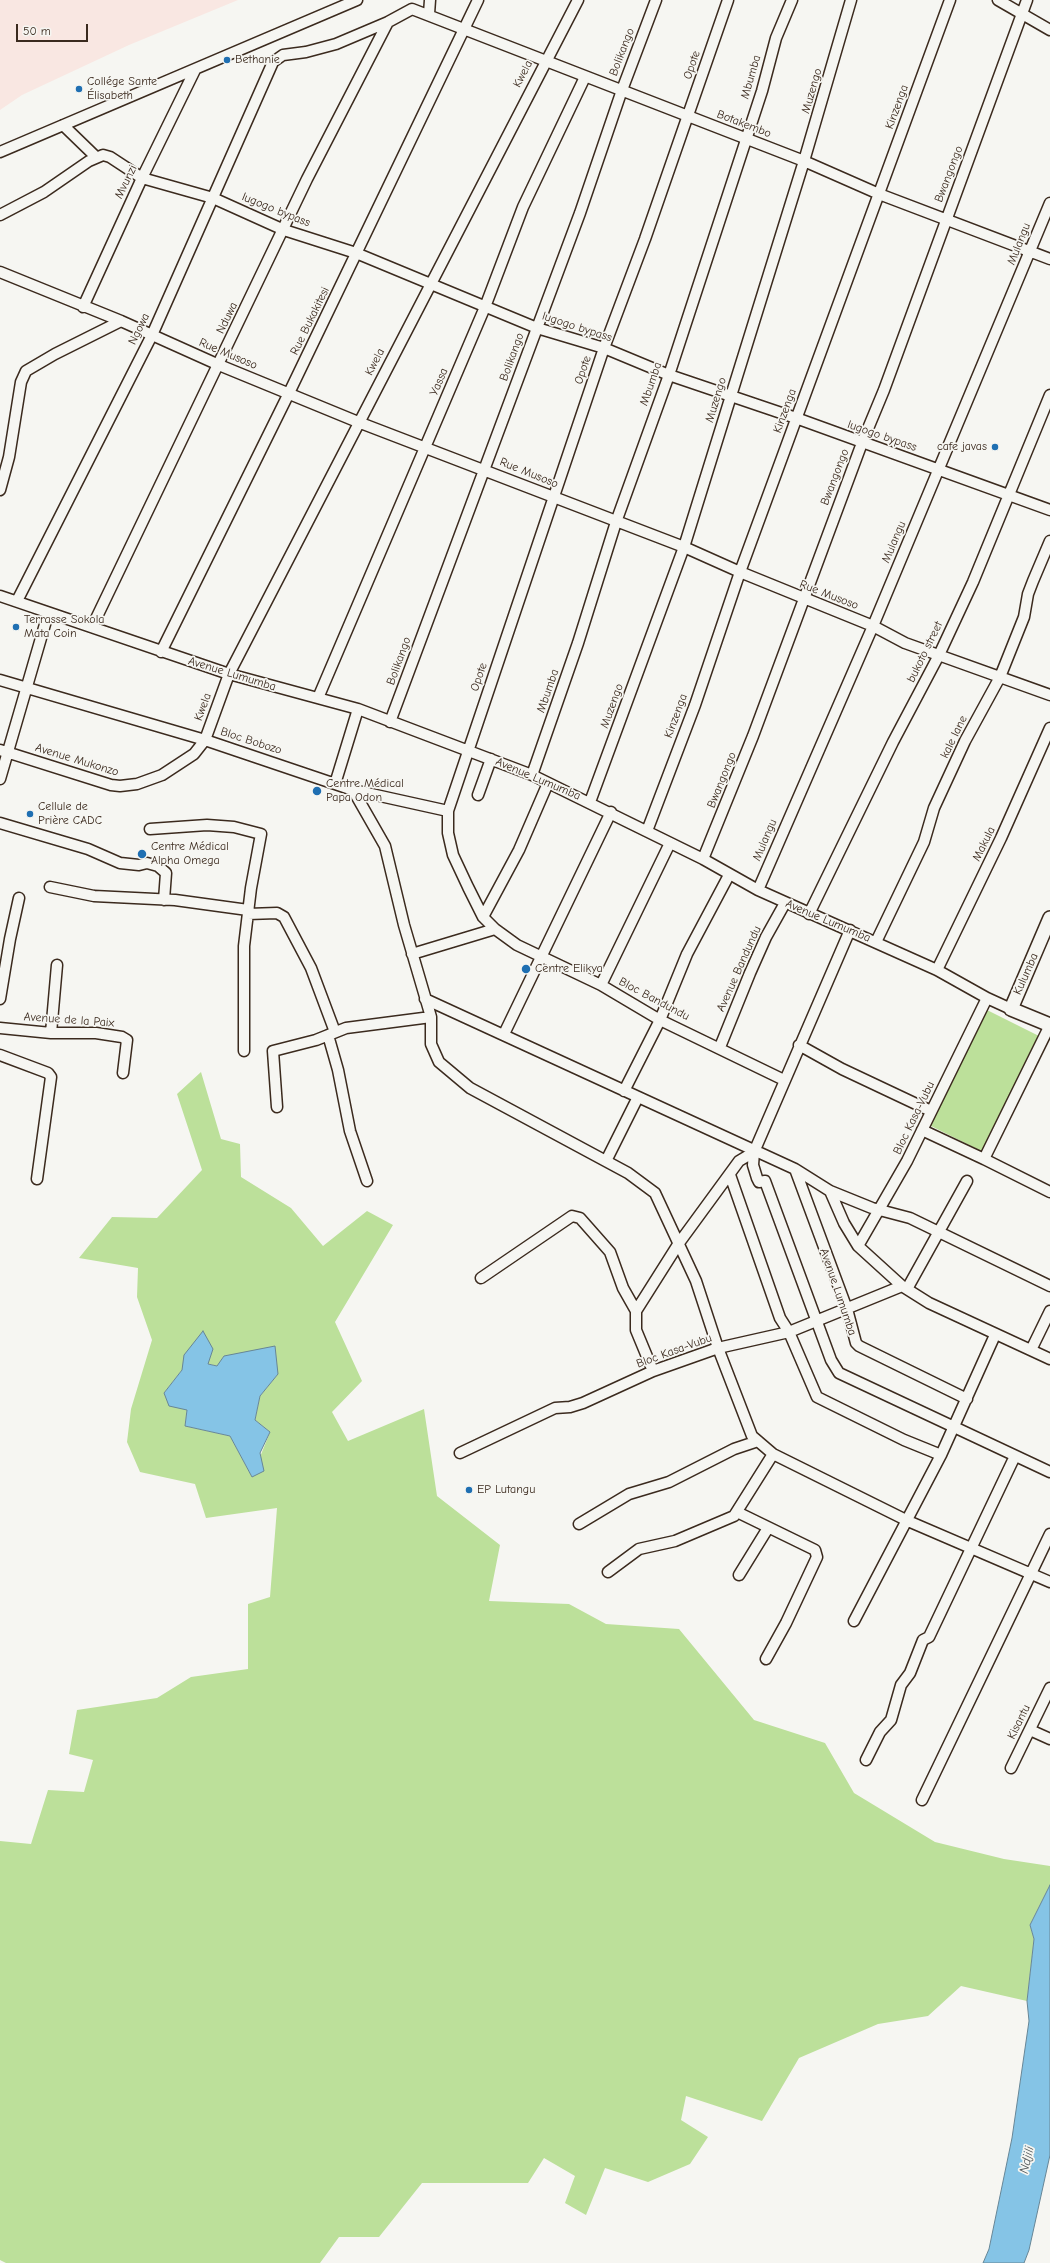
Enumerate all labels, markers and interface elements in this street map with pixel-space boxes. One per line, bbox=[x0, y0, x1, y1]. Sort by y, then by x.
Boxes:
scale bar bbox=[18, 16, 90, 42]
text: 50 m bbox=[23, 24, 51, 38]
street label: Bolikango bbox=[606, 26, 638, 78]
street label: Opote bbox=[680, 49, 704, 81]
place label: Bethanie bbox=[235, 53, 280, 67]
street label: Mbumba bbox=[738, 53, 764, 101]
marker: Bethanie bbox=[222, 55, 232, 65]
street label: Kwela bbox=[510, 58, 536, 90]
street label: Muzengo bbox=[799, 67, 825, 115]
place label: Collége Sante Élisabeth bbox=[87, 75, 157, 103]
street label: Kinzenga bbox=[882, 83, 912, 131]
marker: Collége Sante Élisabeth bbox=[74, 84, 84, 94]
street label: Botakembo bbox=[715, 107, 773, 141]
street label: Bwangongo bbox=[932, 144, 966, 204]
street label: Mvunzi bbox=[112, 163, 140, 201]
street label: lugogo bypass bbox=[240, 190, 312, 230]
street label: Mulangu bbox=[1004, 221, 1034, 267]
street label: Rue Bukakitesi bbox=[287, 285, 333, 357]
street label: Nduwa bbox=[213, 300, 241, 336]
street label: lugogo bypass bbox=[540, 309, 614, 345]
street label: Ngowa bbox=[125, 311, 153, 347]
street label: Bolikango bbox=[497, 331, 527, 383]
street label: Rue Musoso bbox=[197, 335, 259, 373]
street label: Kwela bbox=[362, 346, 388, 378]
street label: Opote bbox=[571, 354, 595, 386]
street label: Mbumba bbox=[637, 360, 665, 408]
street label: Yassa bbox=[427, 366, 451, 398]
street label: Muzengo bbox=[702, 376, 730, 424]
street label: Kinzenga bbox=[770, 387, 800, 435]
street label: lugogo bypass bbox=[845, 417, 919, 455]
place label: cafe javas bbox=[937, 440, 987, 454]
marker: cafe javas bbox=[990, 442, 1000, 452]
street label: Bwangongo bbox=[818, 447, 852, 507]
street label: Rue Musoso bbox=[498, 455, 560, 491]
street label: Mulangu bbox=[879, 519, 909, 565]
street label: Rue Musoso bbox=[797, 577, 861, 613]
place label: Terrasse Sokola Mata Coin bbox=[24, 613, 104, 641]
street label: bukoto street bbox=[904, 619, 946, 685]
marker: Terrasse Sokola Mata Coin bbox=[11, 622, 21, 632]
street label: Bolikango bbox=[384, 635, 414, 687]
street label: Avenue Lumumba bbox=[186, 654, 278, 694]
street label: Opote bbox=[467, 661, 491, 693]
street label: Mbumba bbox=[534, 667, 562, 715]
street label: Muzengo bbox=[597, 682, 627, 730]
street label: Kwela bbox=[191, 691, 215, 723]
street label: Kinzenga bbox=[661, 692, 691, 740]
street label: kale lane bbox=[937, 713, 971, 761]
street label: Bloc Bobozo bbox=[218, 724, 284, 758]
street label: Avenue Mukonzo bbox=[34, 740, 120, 780]
street label: Bwangongo bbox=[704, 750, 740, 810]
street label: Avenue Lumumba bbox=[493, 755, 583, 803]
place label: Centre Médical Papa Odon bbox=[326, 777, 404, 805]
marker: Centre Médical Papa Odon bbox=[311, 785, 323, 797]
place label: Cellule de Prière CADC bbox=[38, 800, 102, 828]
marker: Cellule de Prière CADC bbox=[25, 809, 35, 819]
street label: Mulangu bbox=[750, 817, 780, 863]
street label: Makula bbox=[969, 824, 999, 864]
place label: Centre Médical Alpha Omega bbox=[151, 840, 229, 868]
marker: Centre Médical Alpha Omega bbox=[136, 848, 148, 860]
street label: Avenue Lumumba bbox=[783, 897, 873, 945]
street label: Avenue Bandundu bbox=[714, 924, 764, 1014]
street label: Kulumba bbox=[1010, 951, 1042, 997]
place label: Centre Elikya bbox=[535, 962, 603, 976]
marker: Centre Elikya bbox=[520, 963, 532, 975]
street label: Bloc Bandundu bbox=[616, 974, 692, 1024]
street label: Avenue de la Paix bbox=[23, 1010, 115, 1030]
street label: Bloc Kasa-Vubu bbox=[890, 1079, 938, 1157]
street label: Avenue Lumumba bbox=[816, 1247, 860, 1337]
street label: Bloc Kasa-Vubu bbox=[634, 1331, 714, 1371]
place label: EP Lutangu bbox=[477, 1483, 535, 1497]
marker: EP Lutangu bbox=[464, 1485, 474, 1495]
street label: Kisantu bbox=[1004, 1702, 1034, 1742]
water label: Ndjili bbox=[1016, 2145, 1038, 2175]

